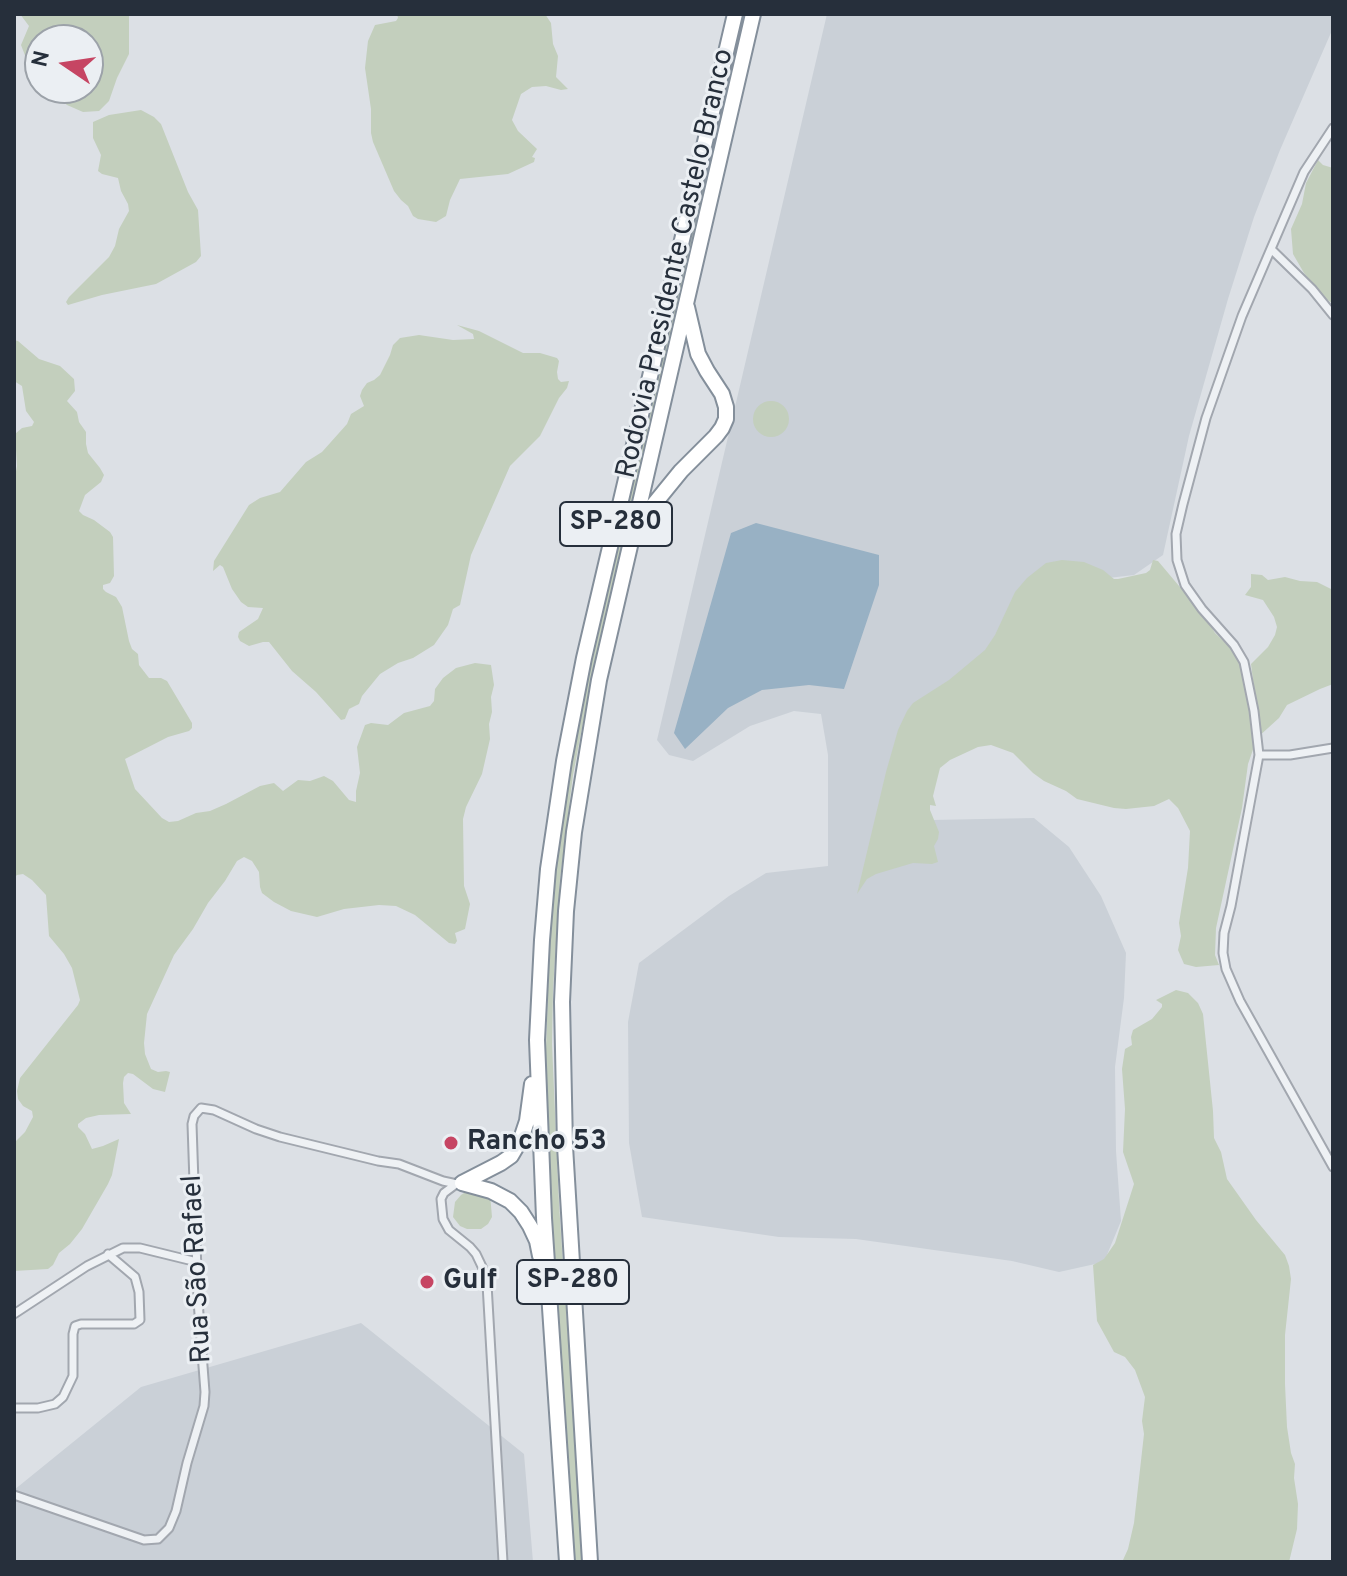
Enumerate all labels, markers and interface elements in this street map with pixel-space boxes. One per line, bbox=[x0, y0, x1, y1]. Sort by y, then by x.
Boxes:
north arrow bbox=[24, 24, 104, 104]
street label: Rodovia Presidente Castelo Branco bbox=[611, 46, 743, 482]
text: N bbox=[27, 48, 57, 70]
road number: SP-280 bbox=[560, 502, 672, 546]
place label: Rancho 53 bbox=[467, 1126, 607, 1160]
marker: Rancho 53 bbox=[442, 1134, 460, 1152]
street label: Rua São Rafael bbox=[177, 1174, 221, 1364]
road number: SP-280 bbox=[517, 1260, 629, 1304]
place label: Gulf bbox=[443, 1265, 497, 1299]
marker: Gulf bbox=[418, 1273, 436, 1291]

